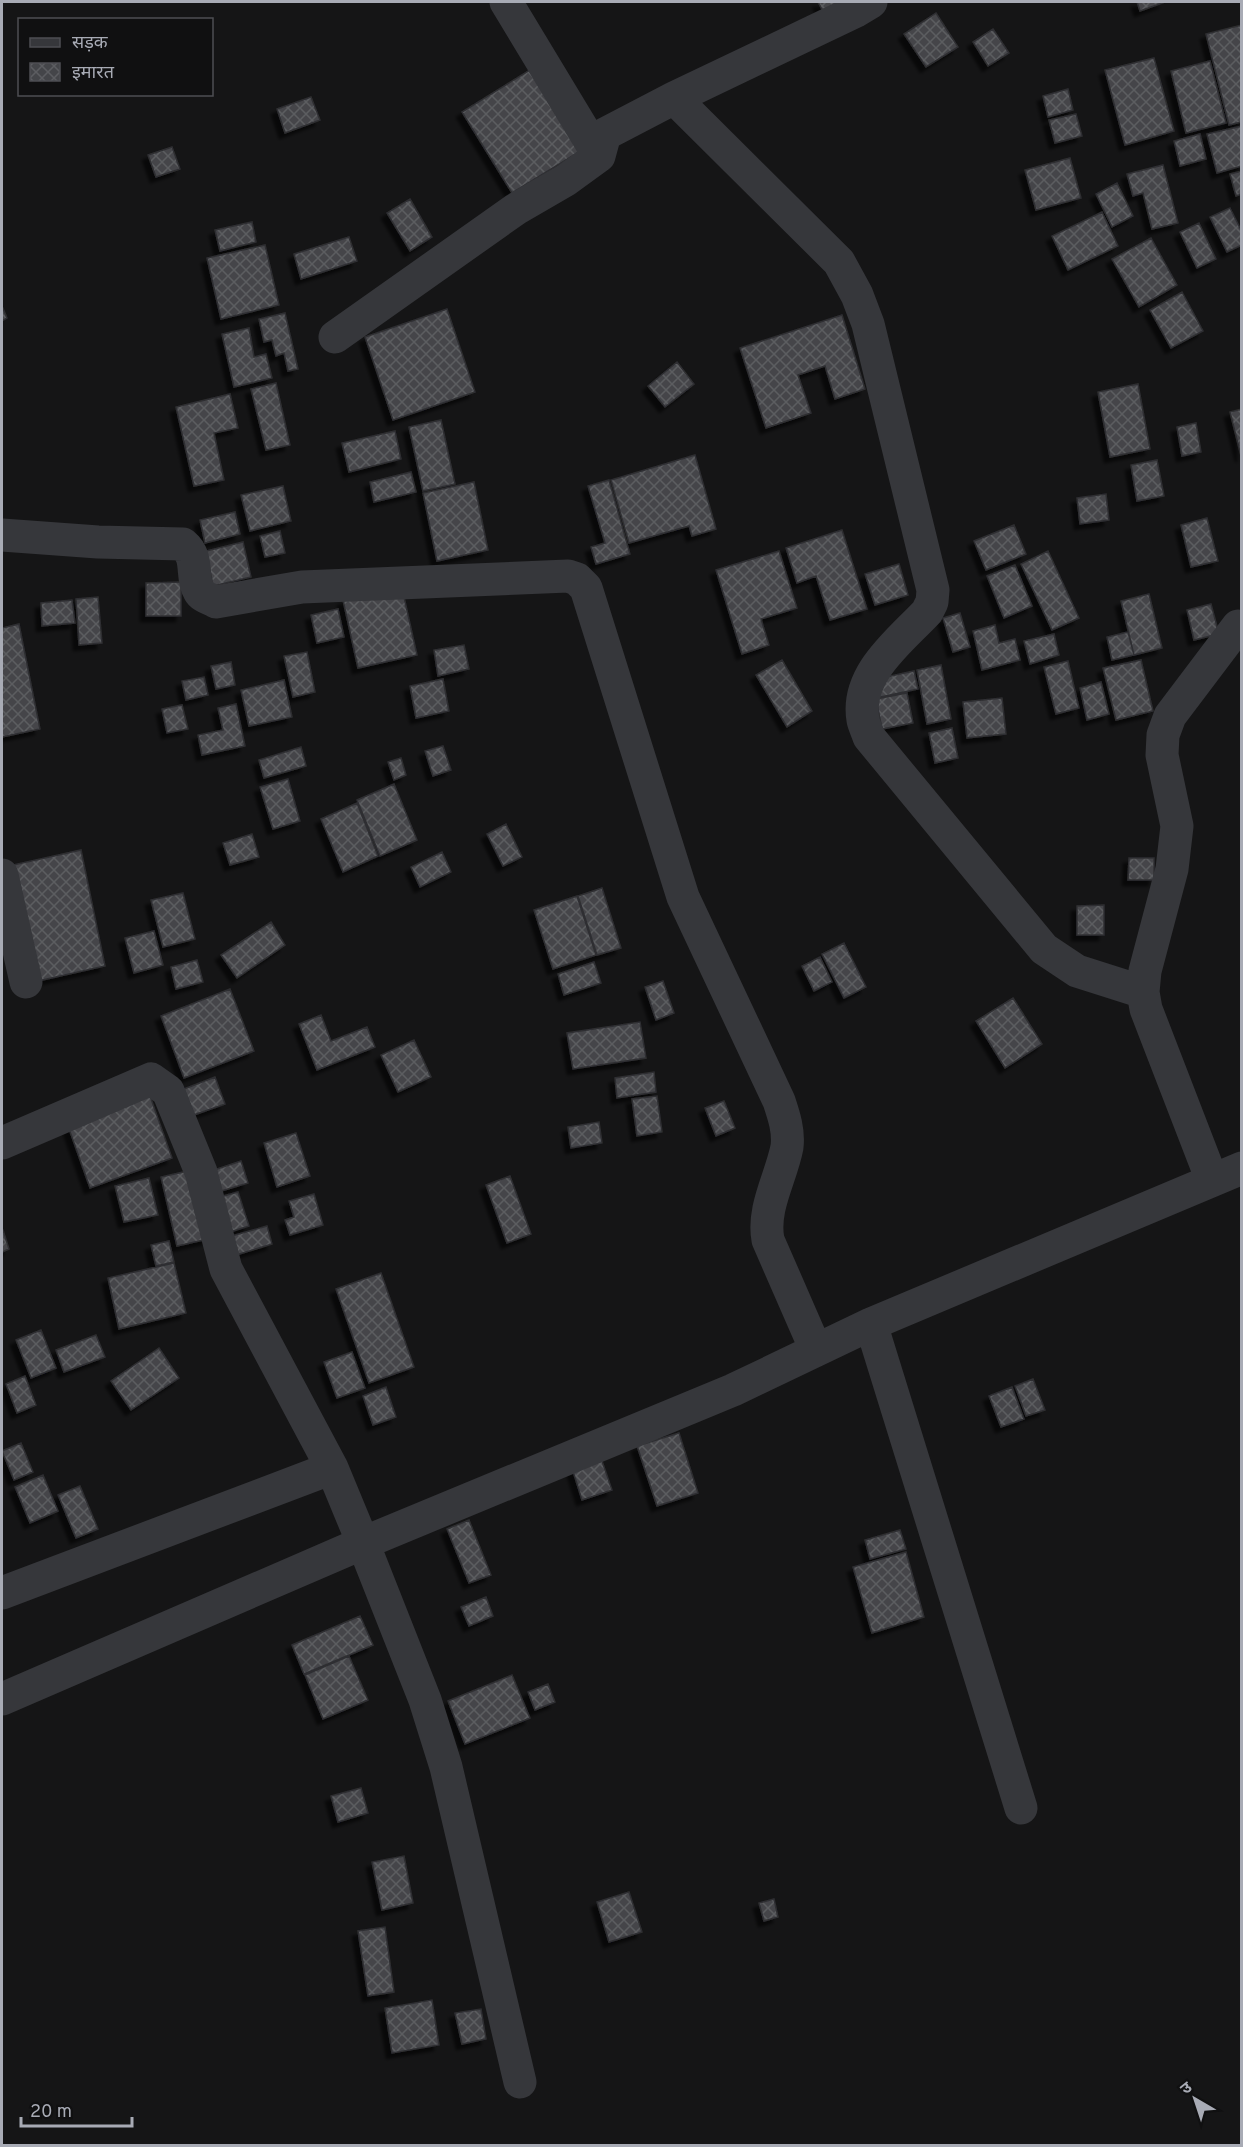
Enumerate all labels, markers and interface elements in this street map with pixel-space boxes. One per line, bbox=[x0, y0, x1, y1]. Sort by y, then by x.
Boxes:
legend bbox=[18, 18, 213, 96]
text: सड़क bbox=[72, 32, 109, 55]
text: इमारत bbox=[72, 62, 115, 85]
north arrow bbox=[1165, 2069, 1225, 2129]
text: उ bbox=[1177, 2078, 1197, 2100]
scale bar bbox=[21, 2090, 132, 2128]
text: 20 m bbox=[30, 2101, 72, 2124]

